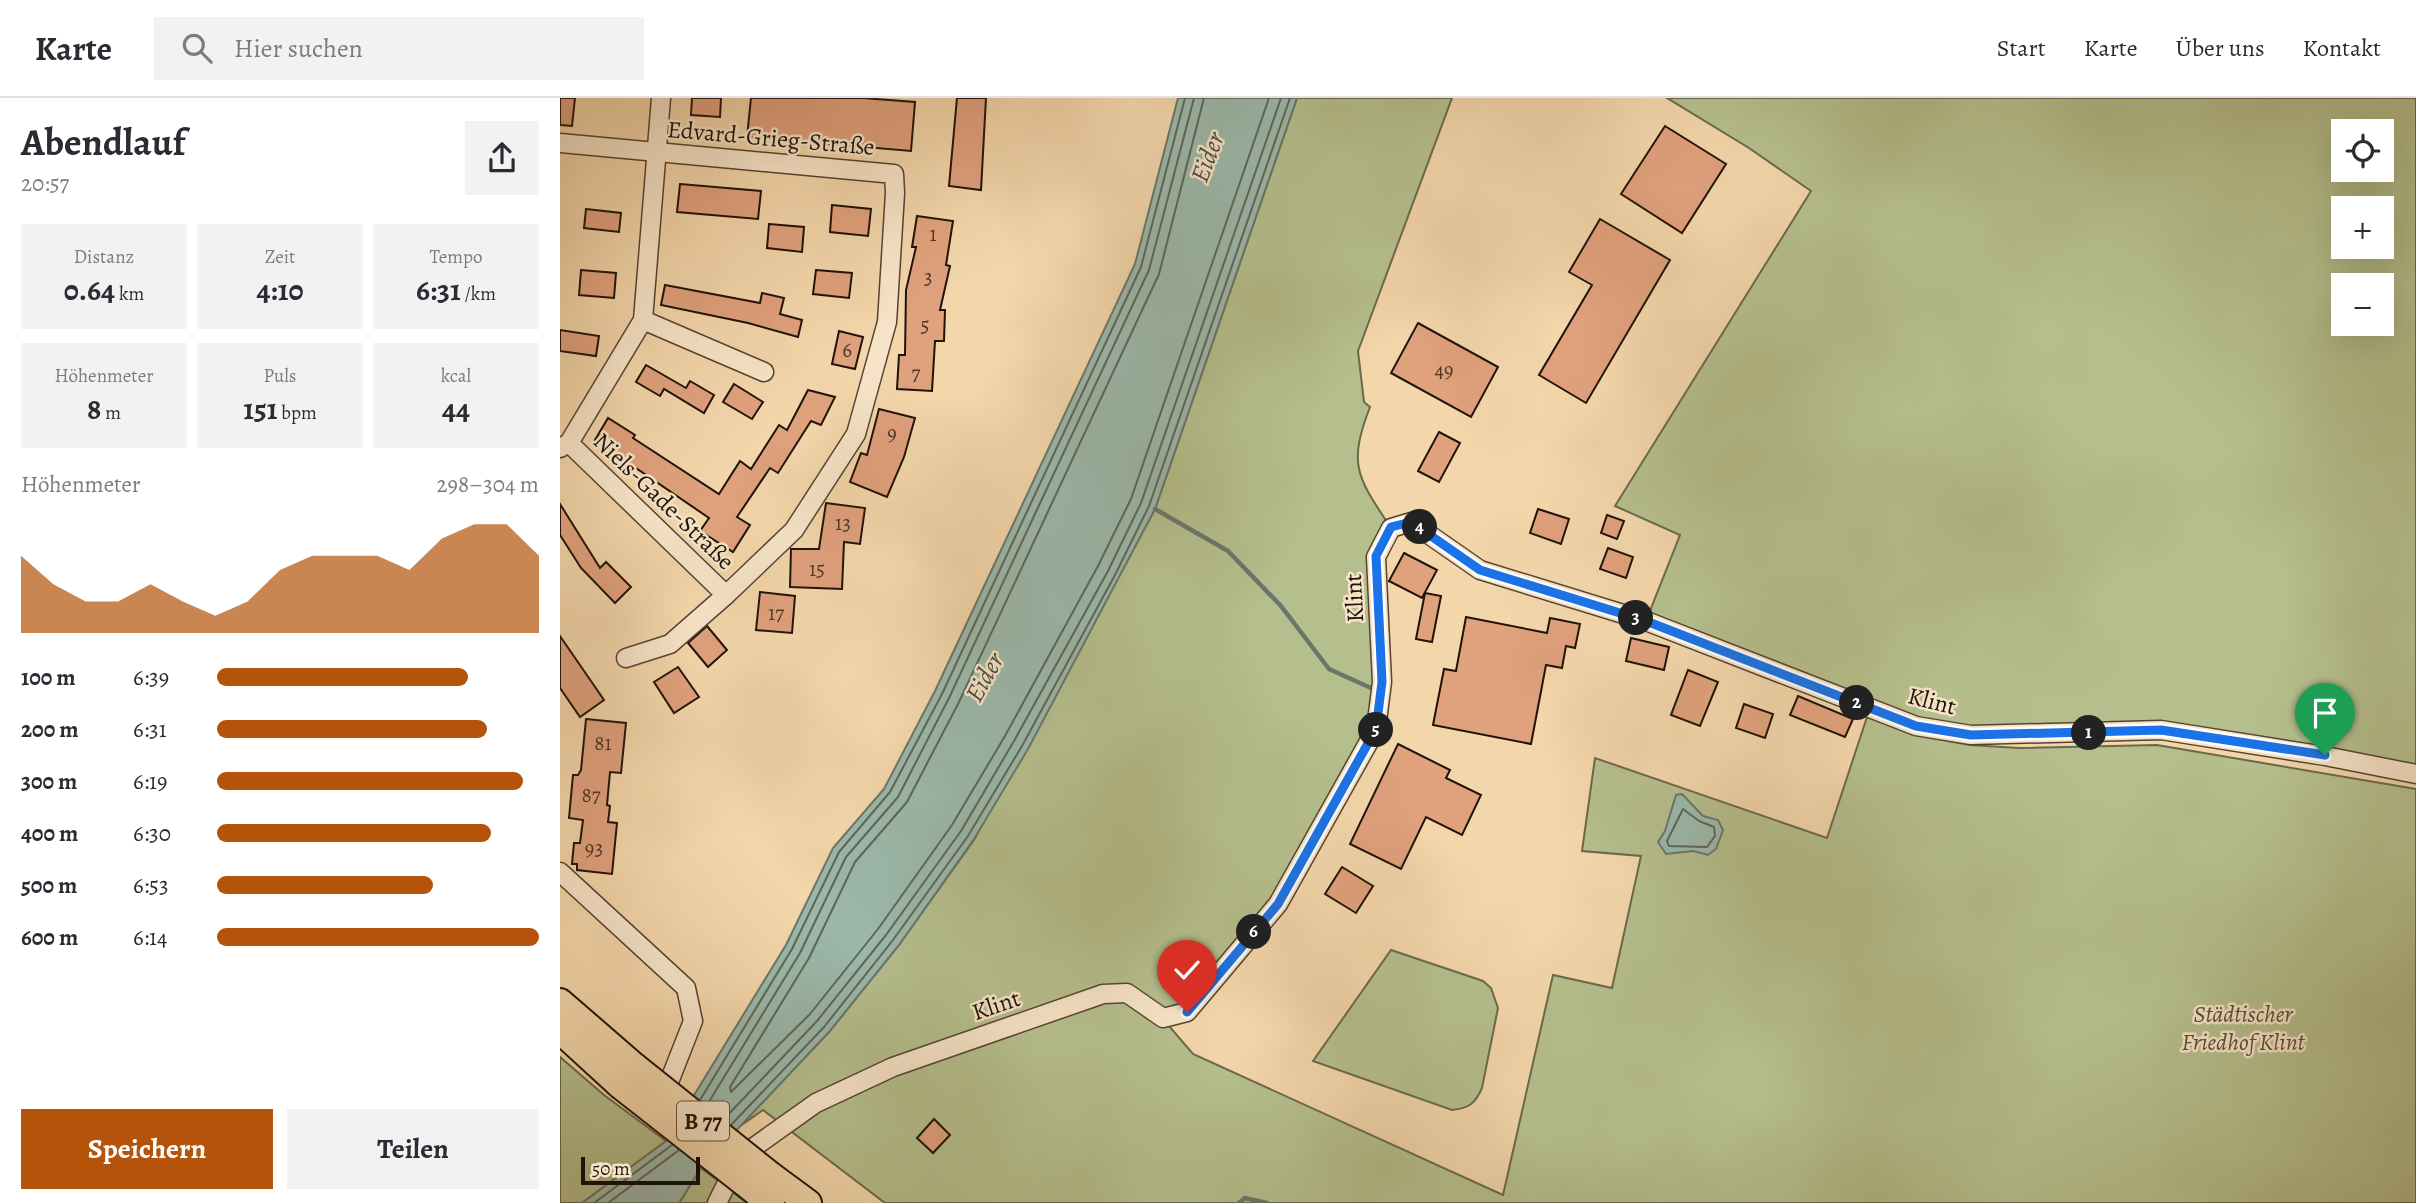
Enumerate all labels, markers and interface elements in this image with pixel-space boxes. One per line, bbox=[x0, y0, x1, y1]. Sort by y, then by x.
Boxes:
search box bbox=[154, 17, 644, 80]
text: Karte bbox=[35, 26, 112, 71]
icon: search bbox=[178, 29, 216, 67]
text: Hier suchen bbox=[234, 31, 363, 66]
text: Start bbox=[1997, 32, 2046, 64]
text: Karte bbox=[2084, 32, 2138, 64]
text: Über uns bbox=[2176, 32, 2265, 64]
text: Kontakt bbox=[2303, 32, 2381, 64]
street label: Edvard-Grieg-Straße bbox=[666, 113, 876, 163]
text: Abendlauf bbox=[21, 116, 185, 168]
map controls bbox=[2331, 119, 2394, 336]
button: locate bbox=[2331, 119, 2394, 182]
button: share bbox=[465, 121, 539, 195]
water label: Eider bbox=[1182, 126, 1233, 187]
text: 20:57 bbox=[21, 168, 69, 199]
button: + bbox=[2331, 196, 2394, 259]
house number: 1 bbox=[929, 220, 937, 248]
text: Distanz bbox=[74, 244, 134, 270]
text: Zeit bbox=[265, 244, 295, 270]
text: Tempo bbox=[429, 244, 483, 270]
house number: 3 bbox=[924, 263, 932, 291]
text: 0.64 bbox=[64, 270, 115, 310]
text: 4:10 bbox=[256, 270, 304, 310]
text: 6:31 bbox=[416, 270, 461, 310]
button: − bbox=[2331, 273, 2394, 336]
text: km bbox=[115, 281, 144, 307]
text: /km bbox=[461, 281, 496, 307]
house number: 5 bbox=[920, 311, 930, 339]
house number: 6 bbox=[842, 336, 852, 364]
house number: 49 bbox=[1434, 356, 1454, 384]
house number: 7 bbox=[912, 359, 921, 387]
text: Höhenmeter bbox=[55, 363, 153, 389]
text: Puls bbox=[263, 363, 297, 389]
text: kcal bbox=[441, 363, 471, 389]
text: 8 bbox=[87, 389, 101, 429]
text: 151 bbox=[243, 389, 278, 429]
text: 44 bbox=[442, 389, 470, 429]
text: m bbox=[101, 400, 121, 426]
text: bpm bbox=[278, 400, 317, 426]
house number: 9 bbox=[887, 419, 897, 447]
street label: Niels-Gade-Straße bbox=[586, 425, 742, 577]
text: Höhenmeter bbox=[21, 469, 141, 500]
text: 298–304 m bbox=[437, 469, 539, 500]
house number: 13 bbox=[835, 509, 851, 537]
pin: 4 bbox=[1402, 510, 1438, 544]
text: 4 bbox=[1415, 513, 1424, 539]
house number: 15 bbox=[809, 555, 825, 583]
street label: Klint bbox=[1337, 573, 1371, 623]
house number: 17 bbox=[768, 599, 784, 627]
pin: 3 bbox=[1618, 601, 1654, 636]
text: 3 bbox=[1631, 604, 1640, 630]
water label: Eider bbox=[957, 645, 1013, 708]
text: 100 m bbox=[21, 662, 76, 693]
text: 6:39 bbox=[133, 662, 169, 693]
street label: Klint bbox=[1904, 680, 1960, 722]
pin bbox=[2295, 683, 2355, 755]
pin: 2 bbox=[1840, 686, 1874, 720]
text: 2 bbox=[1852, 689, 1861, 715]
icon: arrive bbox=[2306, 694, 2344, 732]
pin: 5 bbox=[1358, 712, 1394, 748]
text: 200 m bbox=[21, 714, 79, 745]
text: 6:31 bbox=[133, 714, 167, 745]
text: 5 bbox=[1371, 716, 1380, 742]
pin: 1 bbox=[2072, 716, 2106, 750]
text: 1 bbox=[2085, 719, 2092, 745]
house number: 81 bbox=[594, 729, 612, 757]
text: 300 m bbox=[21, 766, 77, 797]
text: 6:19 bbox=[133, 766, 167, 797]
house number: 87 bbox=[581, 781, 601, 809]
text: 400 m bbox=[21, 818, 78, 849]
text: 6:30 bbox=[133, 818, 171, 849]
house number: 93 bbox=[585, 834, 603, 862]
text: 500 m bbox=[21, 870, 77, 901]
text: 6:53 bbox=[133, 870, 169, 901]
pin: 6 bbox=[1236, 914, 1272, 950]
text: 6 bbox=[1249, 918, 1258, 944]
text: 600 m bbox=[21, 922, 78, 953]
text: 6:14 bbox=[133, 922, 167, 953]
pin bbox=[1157, 940, 1217, 1012]
icon: check bbox=[1168, 951, 1206, 989]
street label: Klint bbox=[968, 982, 1024, 1028]
park label: Städtischer Friedhof Klint bbox=[2182, 998, 2306, 1058]
road number: B 77 bbox=[677, 1102, 729, 1140]
button: Speichern bbox=[21, 1109, 273, 1189]
button: Teilen bbox=[287, 1109, 539, 1189]
scale bar bbox=[581, 1154, 700, 1186]
text: 50 m bbox=[592, 1156, 630, 1182]

